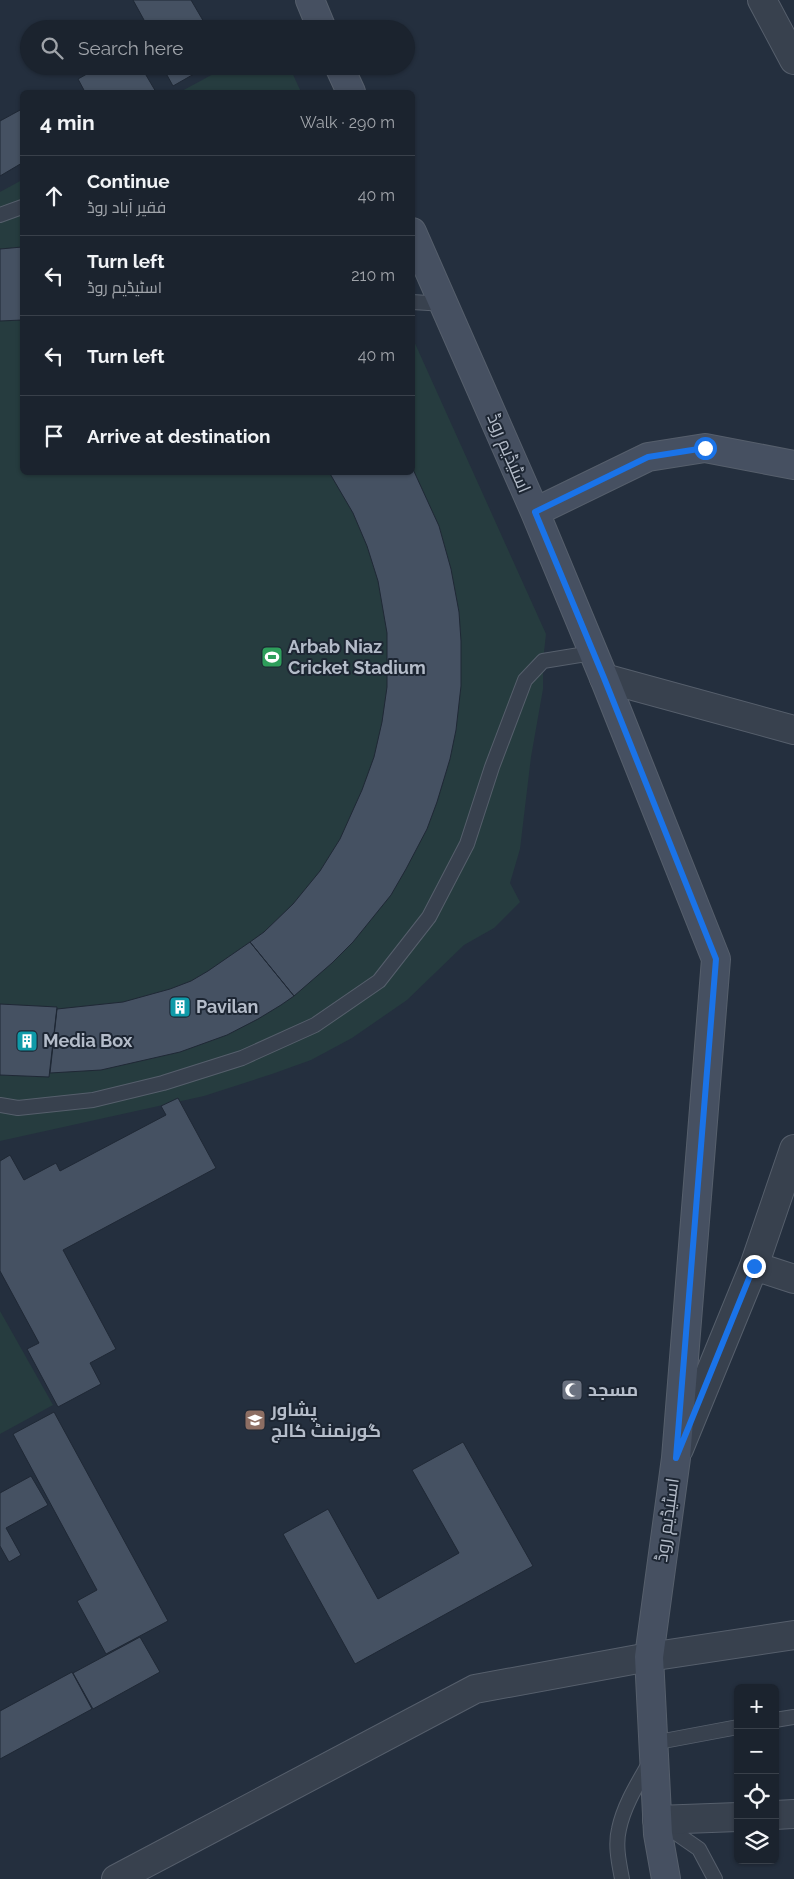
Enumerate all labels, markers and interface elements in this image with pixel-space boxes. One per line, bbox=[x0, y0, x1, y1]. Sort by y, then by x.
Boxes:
search box bbox=[20, 20, 415, 75]
icon: search bbox=[38, 34, 66, 62]
text: Search here bbox=[78, 37, 184, 59]
text: 4 min bbox=[40, 110, 95, 135]
text: Walk · 290 m bbox=[300, 113, 395, 132]
text: Continue bbox=[87, 170, 170, 192]
icon: ahead bbox=[40, 182, 68, 210]
text: 40 m bbox=[358, 186, 395, 205]
text: فقیر آباد روڈ bbox=[87, 198, 166, 217]
text: Turn left bbox=[87, 250, 164, 272]
icon: left bbox=[40, 262, 68, 290]
text: 210 m bbox=[351, 266, 395, 285]
text: اسٹیڈیم روڈ bbox=[87, 278, 162, 297]
icon: left bbox=[40, 342, 68, 370]
text: Turn left bbox=[87, 345, 164, 367]
text: 40 m bbox=[358, 346, 395, 365]
street label: اسٹیڈیم روڈ bbox=[481, 410, 536, 497]
icon: arrive bbox=[40, 422, 68, 450]
text: Arrive at destination bbox=[87, 425, 271, 447]
route start bbox=[694, 437, 717, 460]
place label: Arbab Niaz Cricket Stadium bbox=[288, 636, 426, 678]
sports icon: Arbab Niaz Cricket Stadium bbox=[260, 645, 284, 669]
building icon: Pavilan bbox=[168, 995, 192, 1019]
place label: Pavilan bbox=[196, 996, 258, 1017]
building icon: Media Box bbox=[15, 1029, 39, 1053]
place label: Media Box bbox=[43, 1030, 133, 1051]
route end bbox=[743, 1255, 766, 1278]
mosque icon: مسجد bbox=[560, 1378, 584, 1402]
place label: مسجد bbox=[588, 1379, 638, 1400]
place label: پشاور گورنمنٹ کالج bbox=[270, 1399, 381, 1443]
school or university icon: پشاور گورنمنٹ کالج bbox=[243, 1408, 267, 1432]
street label: اسٹیڈیم روڈ bbox=[650, 1477, 685, 1563]
map controls bbox=[734, 1684, 779, 1864]
button: + bbox=[734, 1684, 779, 1729]
button: − bbox=[734, 1729, 779, 1774]
button: locate bbox=[734, 1774, 779, 1819]
button: layers bbox=[734, 1819, 779, 1864]

